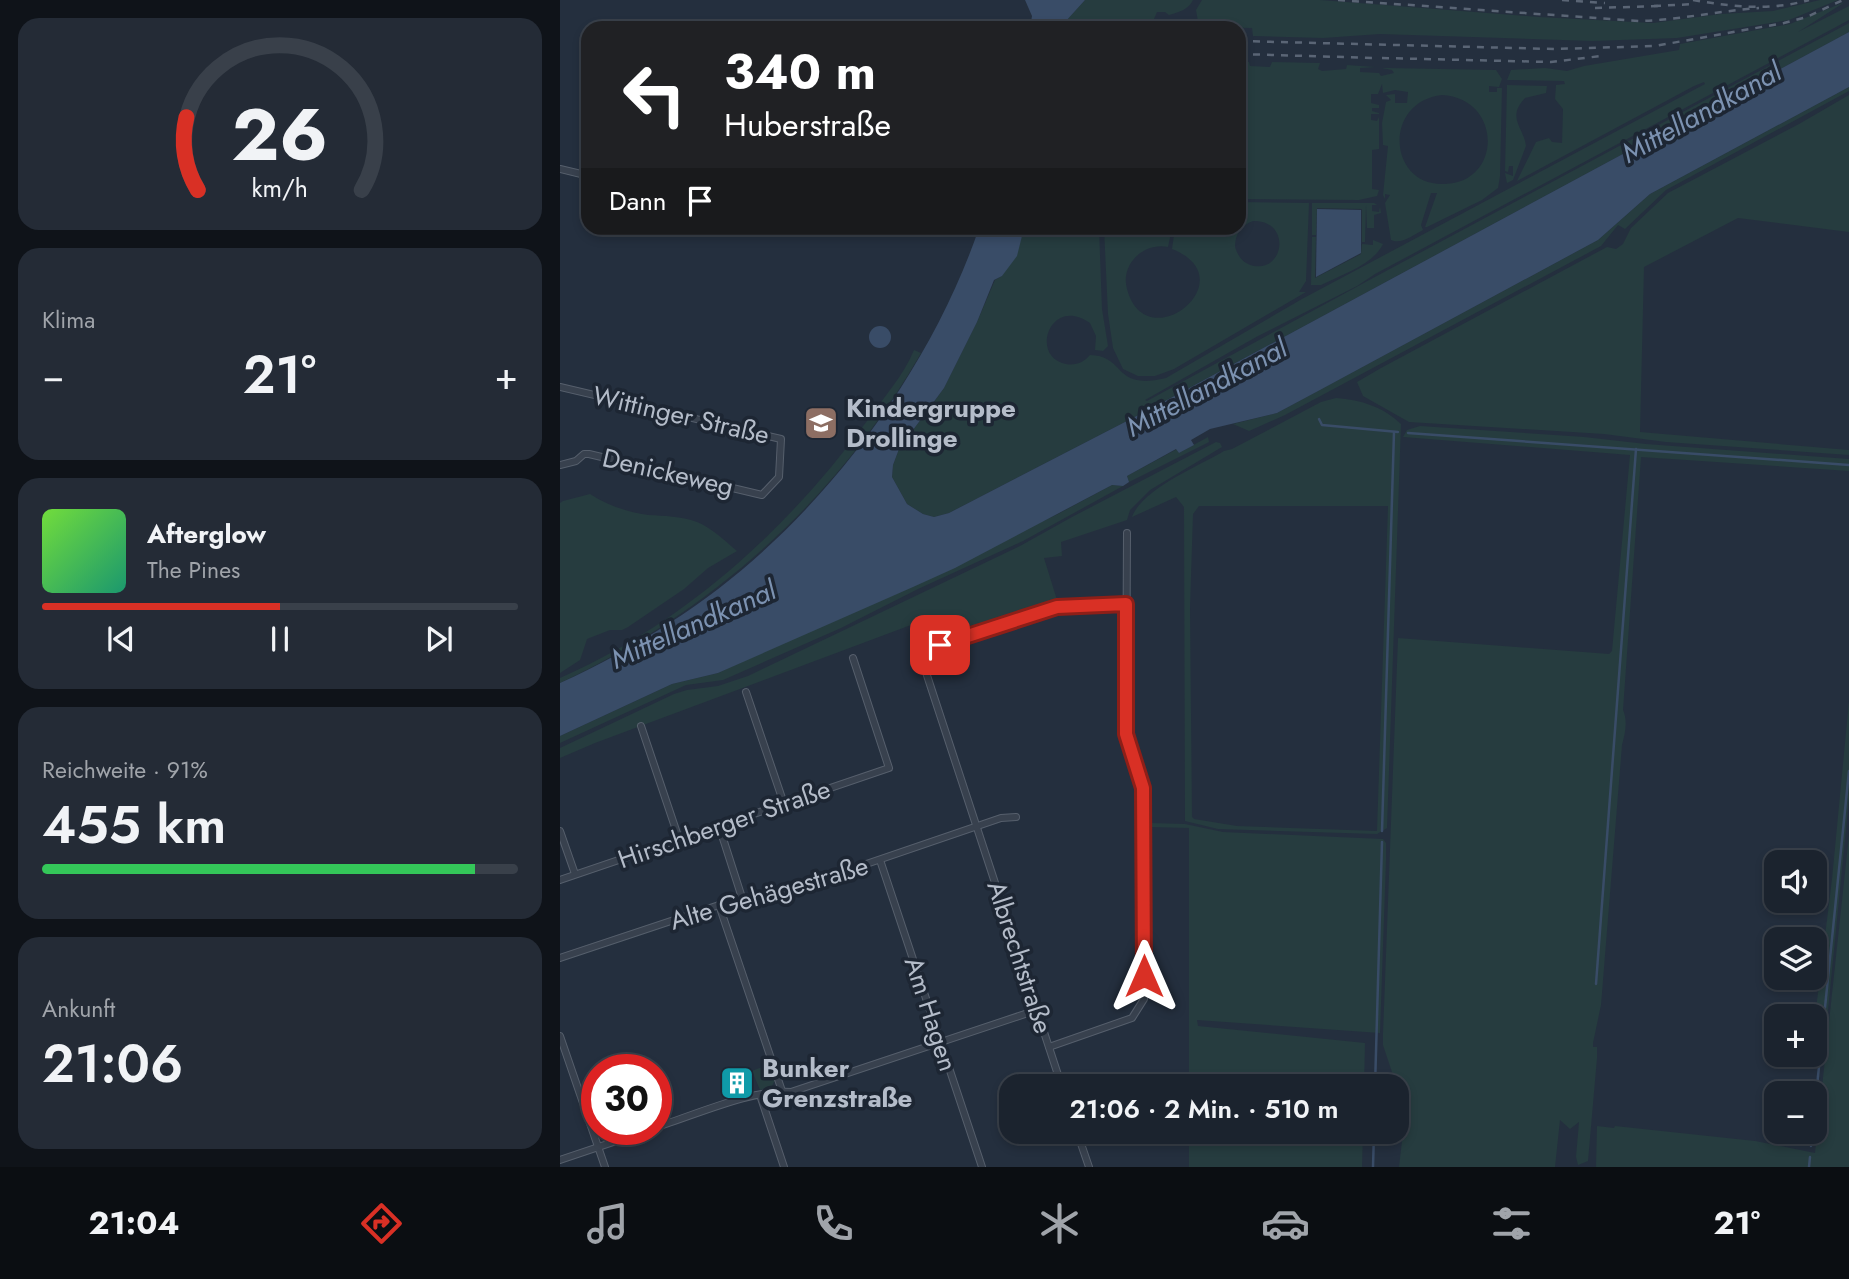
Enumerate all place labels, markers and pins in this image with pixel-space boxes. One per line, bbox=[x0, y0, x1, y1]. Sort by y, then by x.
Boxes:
place label: Kindergruppe Drollinge bbox=[846, 389, 1016, 457]
school or university icon: Kindergruppe Drollinge bbox=[802, 404, 840, 442]
pin bbox=[910, 615, 970, 675]
place label: Bunker Grenzstraße bbox=[762, 1049, 912, 1117]
building icon: Bunker Grenzstraße bbox=[718, 1064, 756, 1102]

